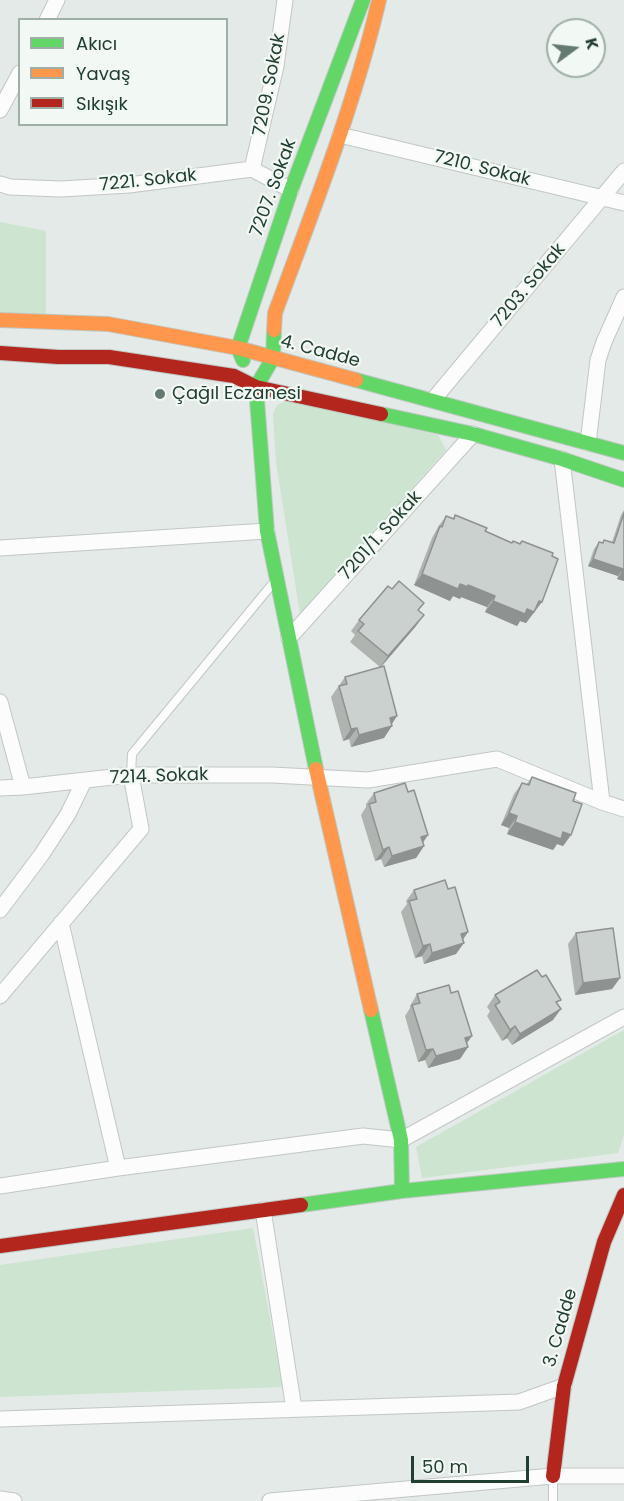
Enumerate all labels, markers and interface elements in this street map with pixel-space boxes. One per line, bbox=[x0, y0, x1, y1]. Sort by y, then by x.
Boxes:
legend bbox=[18, 18, 228, 126]
north arrow bbox=[546, 18, 606, 78]
text: Akıcı bbox=[76, 31, 117, 56]
street label: 7209. Sokak bbox=[249, 32, 291, 138]
text: K bbox=[579, 35, 604, 52]
text: Yavaş bbox=[76, 61, 130, 86]
text: Sıkışık bbox=[76, 91, 128, 116]
street label: 7207. Sokak bbox=[246, 136, 302, 240]
street label: 7210. Sokak bbox=[432, 147, 532, 191]
street label: 7221. Sokak bbox=[98, 165, 198, 197]
street label: 7203. Sokak bbox=[487, 239, 571, 333]
street label: 4. Cadde bbox=[278, 331, 362, 373]
place label: Çağıl Eczanesi bbox=[172, 383, 301, 405]
marker: Çağıl Eczanesi bbox=[153, 387, 167, 401]
street label: 7201/1. Sokak bbox=[335, 487, 427, 585]
street label: 7214. Sokak bbox=[109, 764, 209, 790]
street label: 3. Cadde bbox=[539, 1286, 583, 1370]
scale bar bbox=[414, 1444, 532, 1482]
text: 50 m bbox=[422, 1454, 468, 1479]

